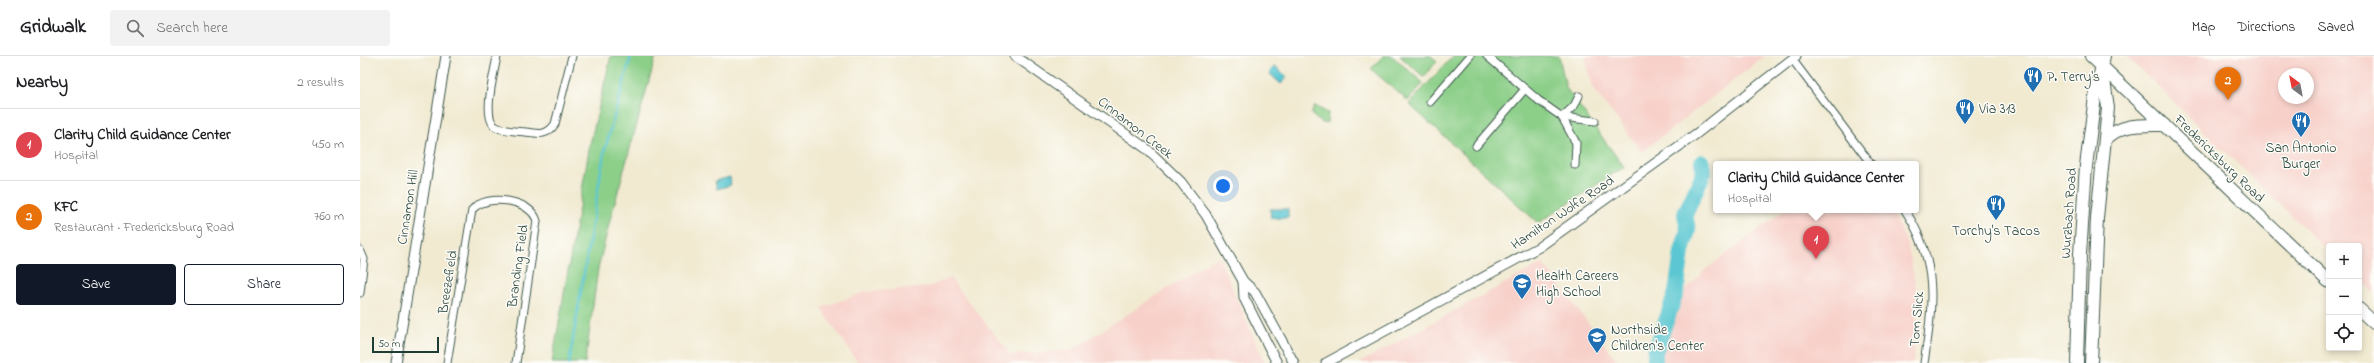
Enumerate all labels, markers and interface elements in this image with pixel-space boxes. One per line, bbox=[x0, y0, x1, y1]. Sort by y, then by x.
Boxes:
search box bbox=[110, 10, 390, 46]
text: Gridwalk bbox=[20, 14, 86, 41]
icon: search bbox=[124, 17, 146, 39]
text: Search here bbox=[156, 17, 228, 39]
text: Map bbox=[2192, 17, 2215, 38]
text: Directions bbox=[2237, 17, 2295, 38]
text: Saved bbox=[2317, 17, 2354, 38]
restaurant icon: P. Terry's bbox=[2022, 65, 2044, 93]
place label: P. Terry's bbox=[2047, 67, 2100, 89]
pin: 2 bbox=[2215, 67, 2241, 100]
north arrow bbox=[2278, 68, 2314, 104]
text: Nearby bbox=[16, 70, 68, 95]
text: 2 results bbox=[297, 73, 344, 92]
street label: Cinnamon Creek bbox=[1093, 92, 1178, 165]
restaurant icon: Via 313 bbox=[1954, 97, 1976, 125]
place label: Via 313 bbox=[1978, 99, 2016, 120]
street label: Fredericksburg Road bbox=[2167, 109, 2269, 209]
restaurant icon: San Antonio Burger bbox=[2290, 110, 2312, 138]
text: Clarity Child Guidance Center bbox=[54, 124, 231, 146]
text: 1 bbox=[27, 135, 31, 154]
text: 450 m bbox=[312, 135, 344, 154]
place label: San Antonio Burger bbox=[2265, 138, 2337, 176]
text: Hospital bbox=[54, 146, 98, 165]
popup bbox=[1713, 161, 1919, 213]
text: Clarity Child Guidance Center bbox=[1728, 167, 1904, 189]
street label: Wurzbach Road bbox=[2056, 167, 2083, 259]
street label: Cinnamon Hill bbox=[392, 168, 425, 246]
street label: Hamilton Wolfe Road bbox=[1507, 171, 1619, 256]
your location bbox=[1213, 176, 1233, 196]
text: Hospital bbox=[1728, 189, 1772, 208]
restaurant icon: Torchy’s Tacos bbox=[1985, 193, 2007, 221]
text: KFC bbox=[54, 196, 78, 218]
text: 2 bbox=[26, 207, 32, 226]
text: 760 m bbox=[314, 207, 344, 226]
text: Restaurant · Fredericksburg Road bbox=[54, 218, 234, 237]
place label: Torchy’s Tacos bbox=[1952, 221, 2040, 243]
street label: Branding Field bbox=[502, 223, 536, 310]
pin: 1 bbox=[1803, 226, 1829, 259]
map controls bbox=[2326, 243, 2362, 351]
button: + bbox=[2326, 243, 2362, 279]
street label: Breezefield bbox=[433, 249, 464, 316]
button: Save bbox=[16, 264, 176, 305]
button: Share bbox=[184, 264, 344, 305]
place label: Health Careers High School bbox=[1536, 266, 1619, 304]
school or university icon: Health Careers High School bbox=[1511, 272, 1533, 300]
button: − bbox=[2326, 279, 2362, 315]
street label: Tom Slick bbox=[1905, 290, 1930, 348]
button: locate bbox=[2326, 315, 2362, 351]
place label: Northside Children's Center bbox=[1611, 320, 1705, 357]
school or university icon: Northside Children's Center bbox=[1586, 326, 1608, 354]
scale bar bbox=[372, 335, 439, 354]
text: 50 m bbox=[378, 336, 400, 352]

